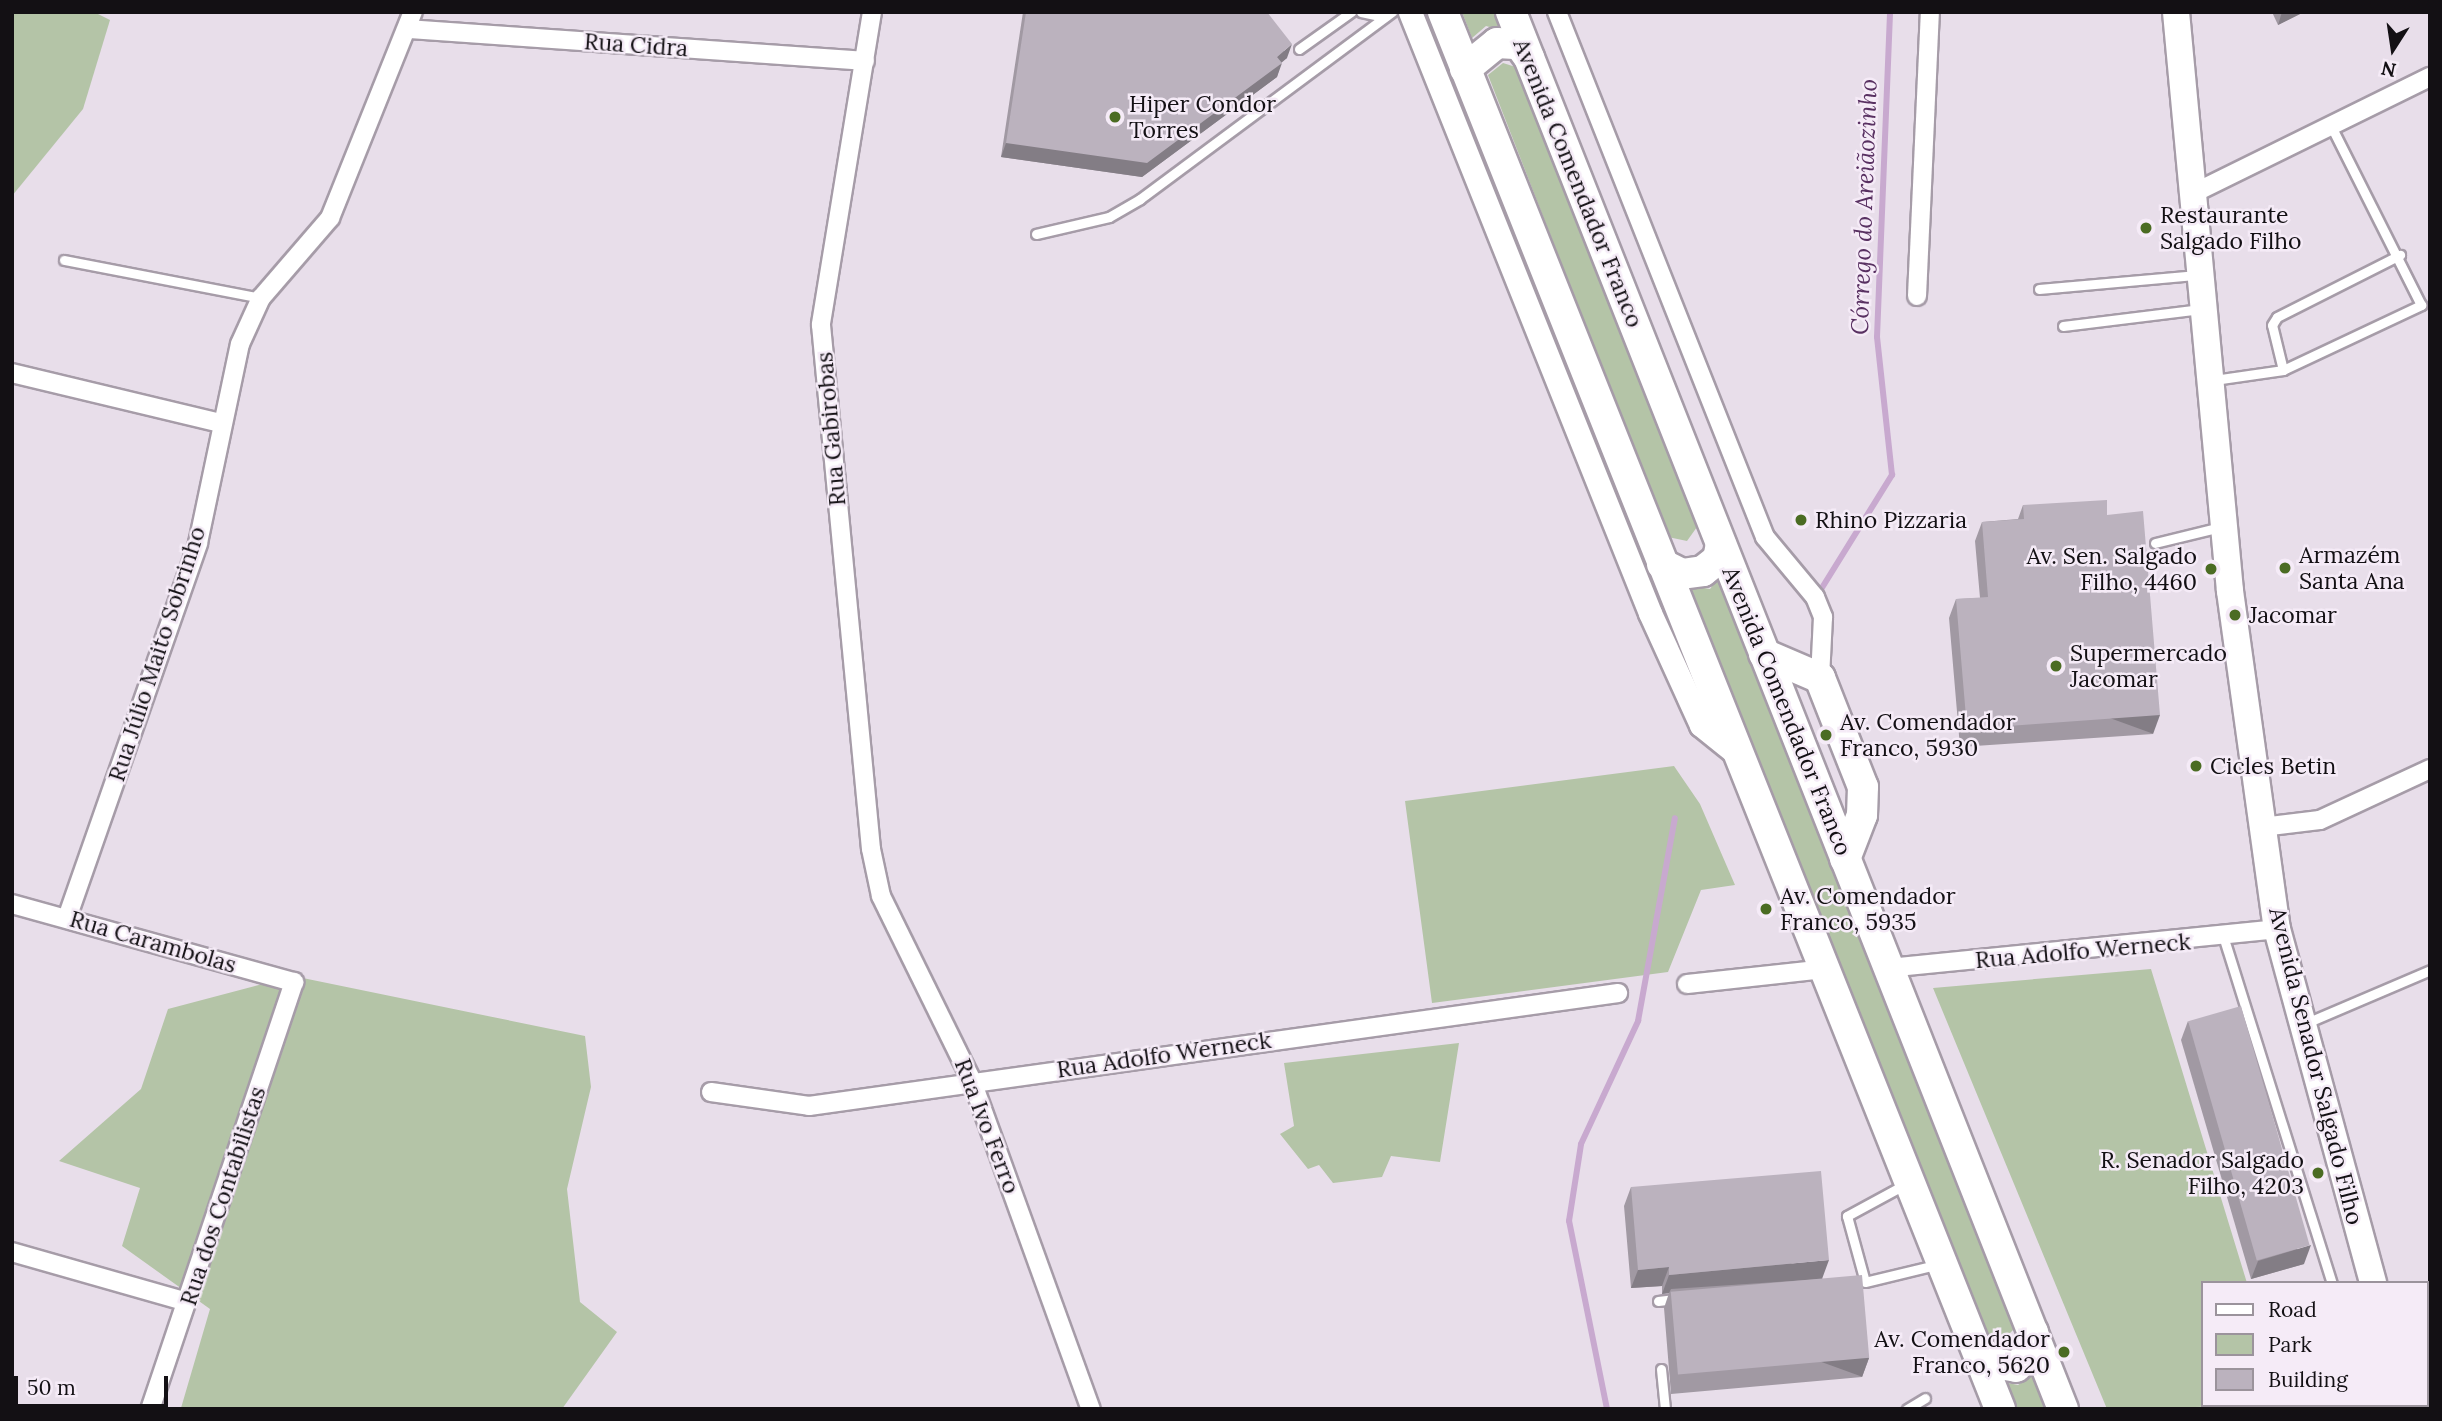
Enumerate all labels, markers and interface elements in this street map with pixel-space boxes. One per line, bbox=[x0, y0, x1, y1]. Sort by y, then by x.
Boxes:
north arrow bbox=[2358, 14, 2428, 84]
street label: Rua Cidra bbox=[583, 28, 689, 62]
street label: Avenida Comendador Franco bbox=[1507, 35, 1649, 331]
text: N bbox=[2379, 56, 2398, 83]
water label: Córrego do Areiãozinho bbox=[1845, 79, 1883, 335]
place label: Hiper Condor Torres bbox=[1129, 90, 1276, 144]
marker: Hiper Condor Torres bbox=[1107, 109, 1123, 125]
place label: Restaurante Salgado Filho bbox=[2160, 201, 2301, 255]
marker: Restaurante Salgado Filho bbox=[2138, 220, 2154, 236]
street label: Rua Gabirobas bbox=[811, 351, 851, 507]
place label: Rhino Pizzaria bbox=[1815, 506, 1967, 534]
marker: Rhino Pizzaria bbox=[1793, 512, 1809, 528]
street label: Rua Júlio Maito Sobrinho bbox=[103, 523, 211, 785]
place label: Armazém Santa Ana bbox=[2299, 541, 2405, 595]
place label: Av. Sen. Salgado Filho, 4460 bbox=[2027, 542, 2197, 596]
marker: Armazém Santa Ana bbox=[2277, 560, 2293, 576]
marker: Av. Sen. Salgado Filho, 4460 bbox=[2203, 561, 2219, 577]
street label: Avenida Comendador Franco bbox=[1716, 563, 1858, 859]
place label: Jacomar bbox=[2249, 601, 2337, 629]
marker: Jacomar bbox=[2227, 607, 2243, 623]
place label: Supermercado Jacomar bbox=[2070, 639, 2227, 693]
marker: Supermercado Jacomar bbox=[2048, 658, 2064, 674]
place label: Av. Comendador Franco, 5930 bbox=[1840, 708, 2016, 762]
marker: Av. Comendador Franco, 5930 bbox=[1818, 727, 1834, 743]
place label: Cicles Betin bbox=[2210, 752, 2336, 780]
marker: Cicles Betin bbox=[2188, 758, 2204, 774]
place label: Av. Comendador Franco, 5935 bbox=[1780, 882, 1956, 936]
marker: Av. Comendador Franco, 5935 bbox=[1758, 901, 1774, 917]
street label: Rua Carambolas bbox=[67, 905, 239, 979]
street label: Avenida Senador Salgado Filho bbox=[2263, 905, 2369, 1227]
street label: Rua Adolfo Werneck bbox=[1974, 928, 2192, 974]
street label: Rua Adolfo Werneck bbox=[1055, 1026, 1273, 1084]
street label: Rua Ivo Ferro bbox=[949, 1055, 1025, 1197]
street label: Rua dos Contabilistas bbox=[175, 1083, 271, 1309]
place label: R. Senador Salgado Filho, 4203 bbox=[2100, 1146, 2304, 1200]
marker: R. Senador Salgado Filho, 4203 bbox=[2310, 1165, 2326, 1181]
legend bbox=[2200, 1281, 2428, 1407]
text: Road bbox=[2268, 1296, 2317, 1323]
place label: Av. Comendador Franco, 5620 bbox=[1874, 1325, 2050, 1379]
text: Park bbox=[2268, 1331, 2312, 1358]
marker: Av. Comendador Franco, 5620 bbox=[2056, 1344, 2072, 1360]
scale bar bbox=[18, 1362, 172, 1406]
text: Building bbox=[2268, 1366, 2348, 1393]
text: 50 m bbox=[27, 1374, 76, 1401]

